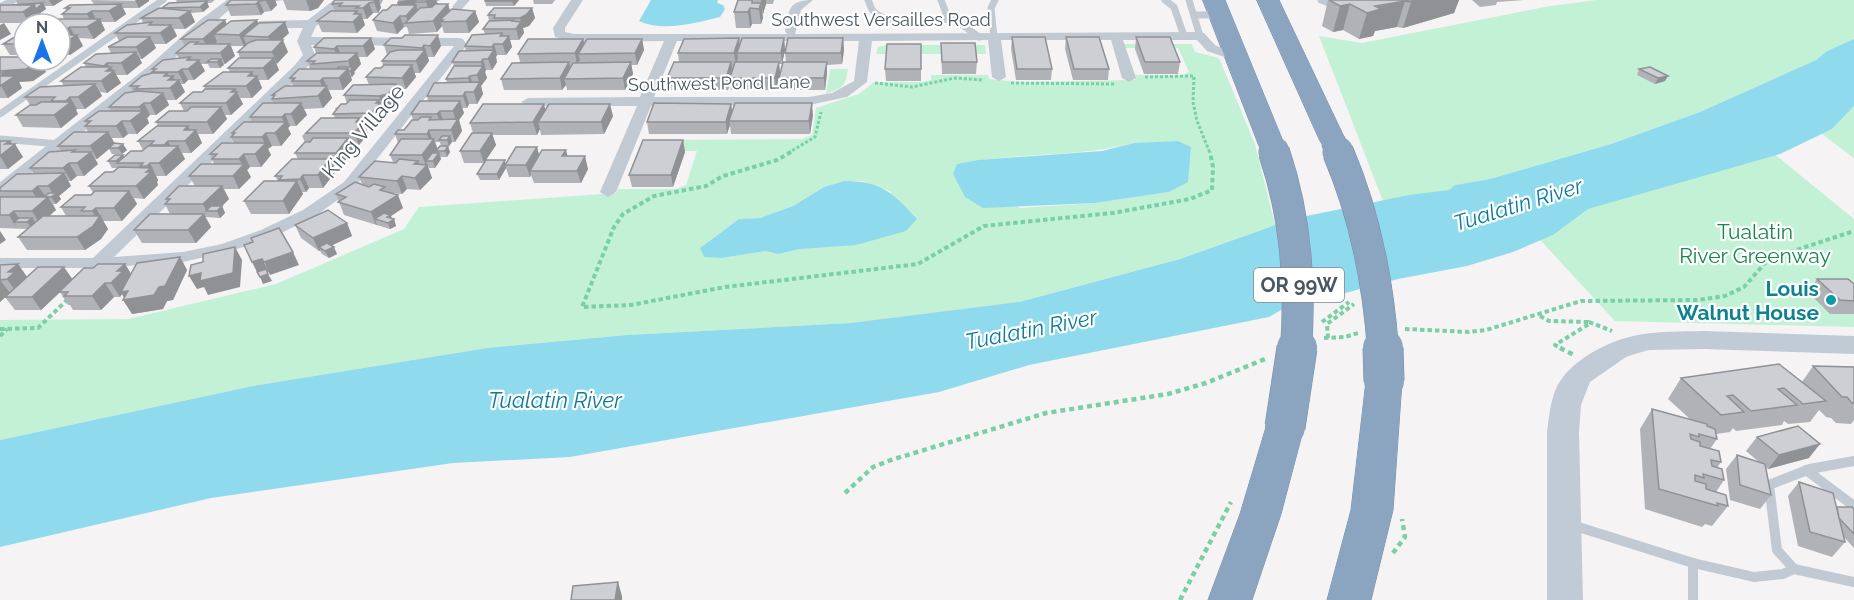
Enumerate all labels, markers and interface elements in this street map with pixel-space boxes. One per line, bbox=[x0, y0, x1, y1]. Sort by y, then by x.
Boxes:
street label: Southwest Versailles Road bbox=[771, 9, 991, 30]
north arrow bbox=[12, 12, 72, 72]
text: N bbox=[36, 18, 48, 37]
street label: Southwest Pond Lane bbox=[628, 71, 811, 95]
street label: King Village bbox=[316, 79, 410, 183]
water label: Tualatin River bbox=[1450, 172, 1587, 236]
park label: Tualatin River Greenway bbox=[1679, 219, 1831, 268]
road number: OR 99W bbox=[1254, 268, 1344, 302]
place label: Louis Walnut House bbox=[1677, 276, 1819, 325]
marker: Louis Walnut House bbox=[1824, 293, 1838, 307]
water label: Tualatin River bbox=[963, 303, 1100, 355]
water label: Tualatin River bbox=[488, 387, 623, 413]

